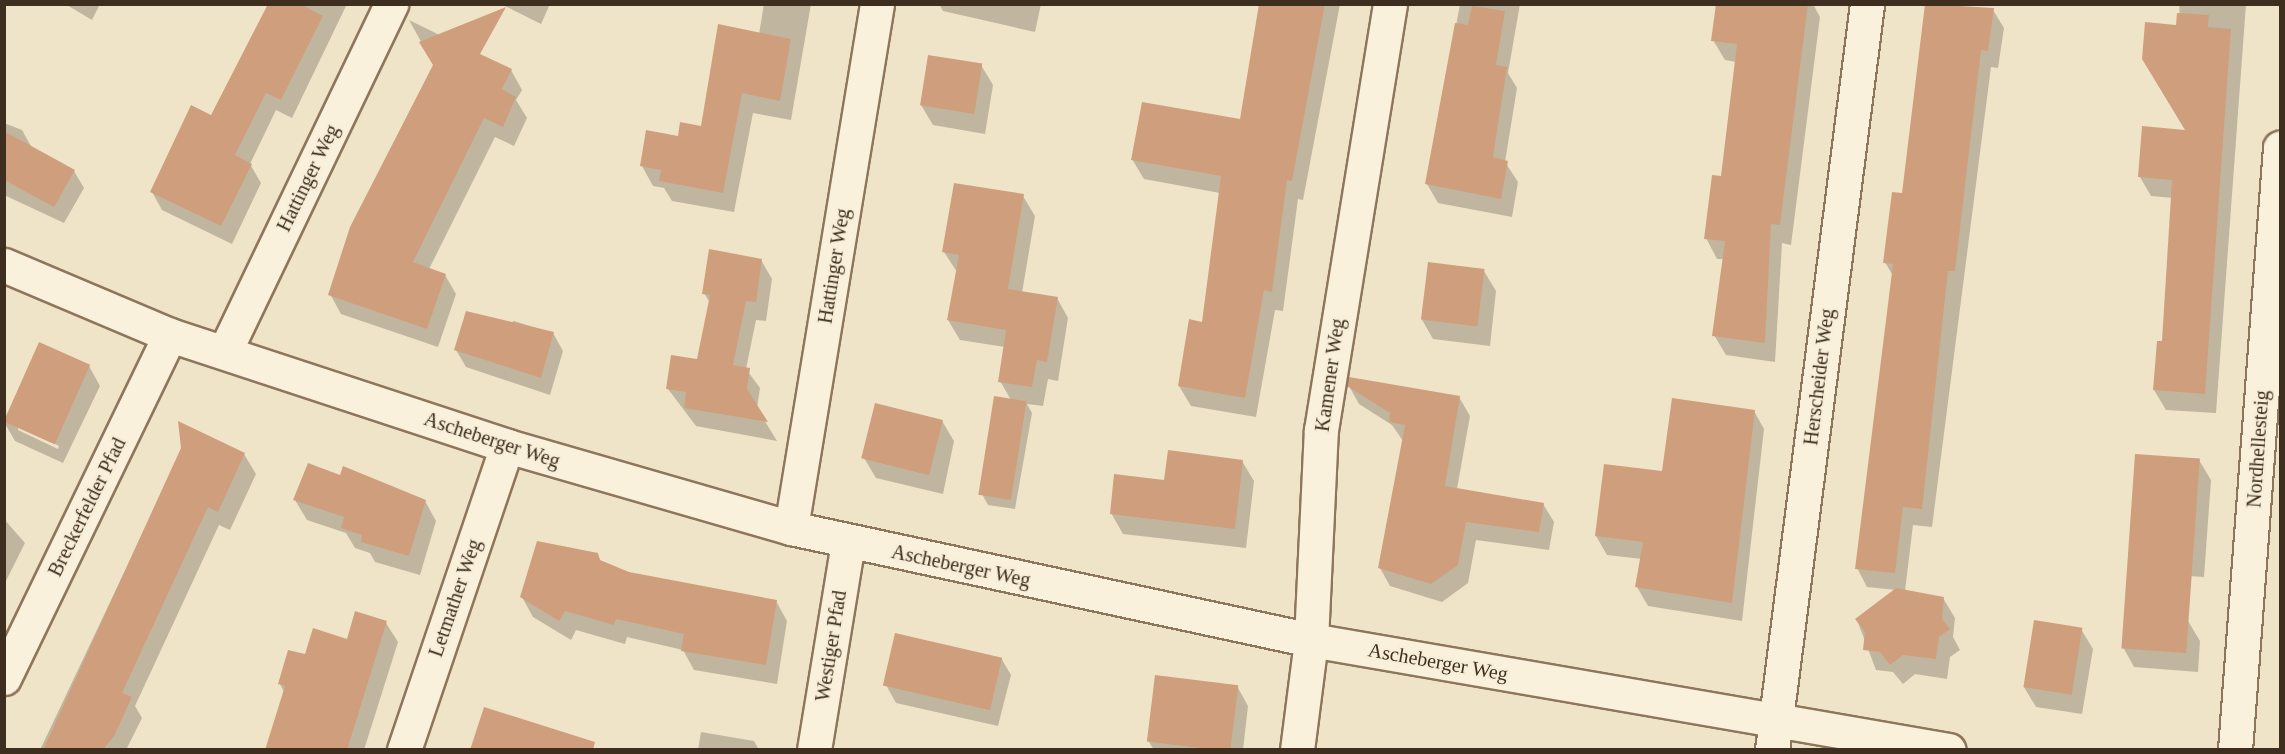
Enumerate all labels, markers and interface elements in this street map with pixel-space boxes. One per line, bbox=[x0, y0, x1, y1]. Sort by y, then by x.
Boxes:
street label: Hattinger Weg bbox=[272, 120, 344, 236]
street label: Hattinger Weg bbox=[813, 207, 855, 325]
street label: Herscheider Weg bbox=[1799, 307, 1839, 447]
street label: Kamener Weg bbox=[1310, 317, 1350, 433]
street label: Nordhellesteig bbox=[2242, 389, 2274, 509]
street label: Ascheberger Weg bbox=[421, 407, 563, 473]
street label: Breckerfelder Pfad bbox=[43, 434, 131, 580]
street label: Letmather Weg bbox=[424, 536, 486, 660]
street label: Ascheberger Weg bbox=[889, 540, 1033, 592]
street label: Westiger Pfad bbox=[810, 589, 852, 703]
street label: Ascheberger Weg bbox=[1366, 638, 1510, 686]

